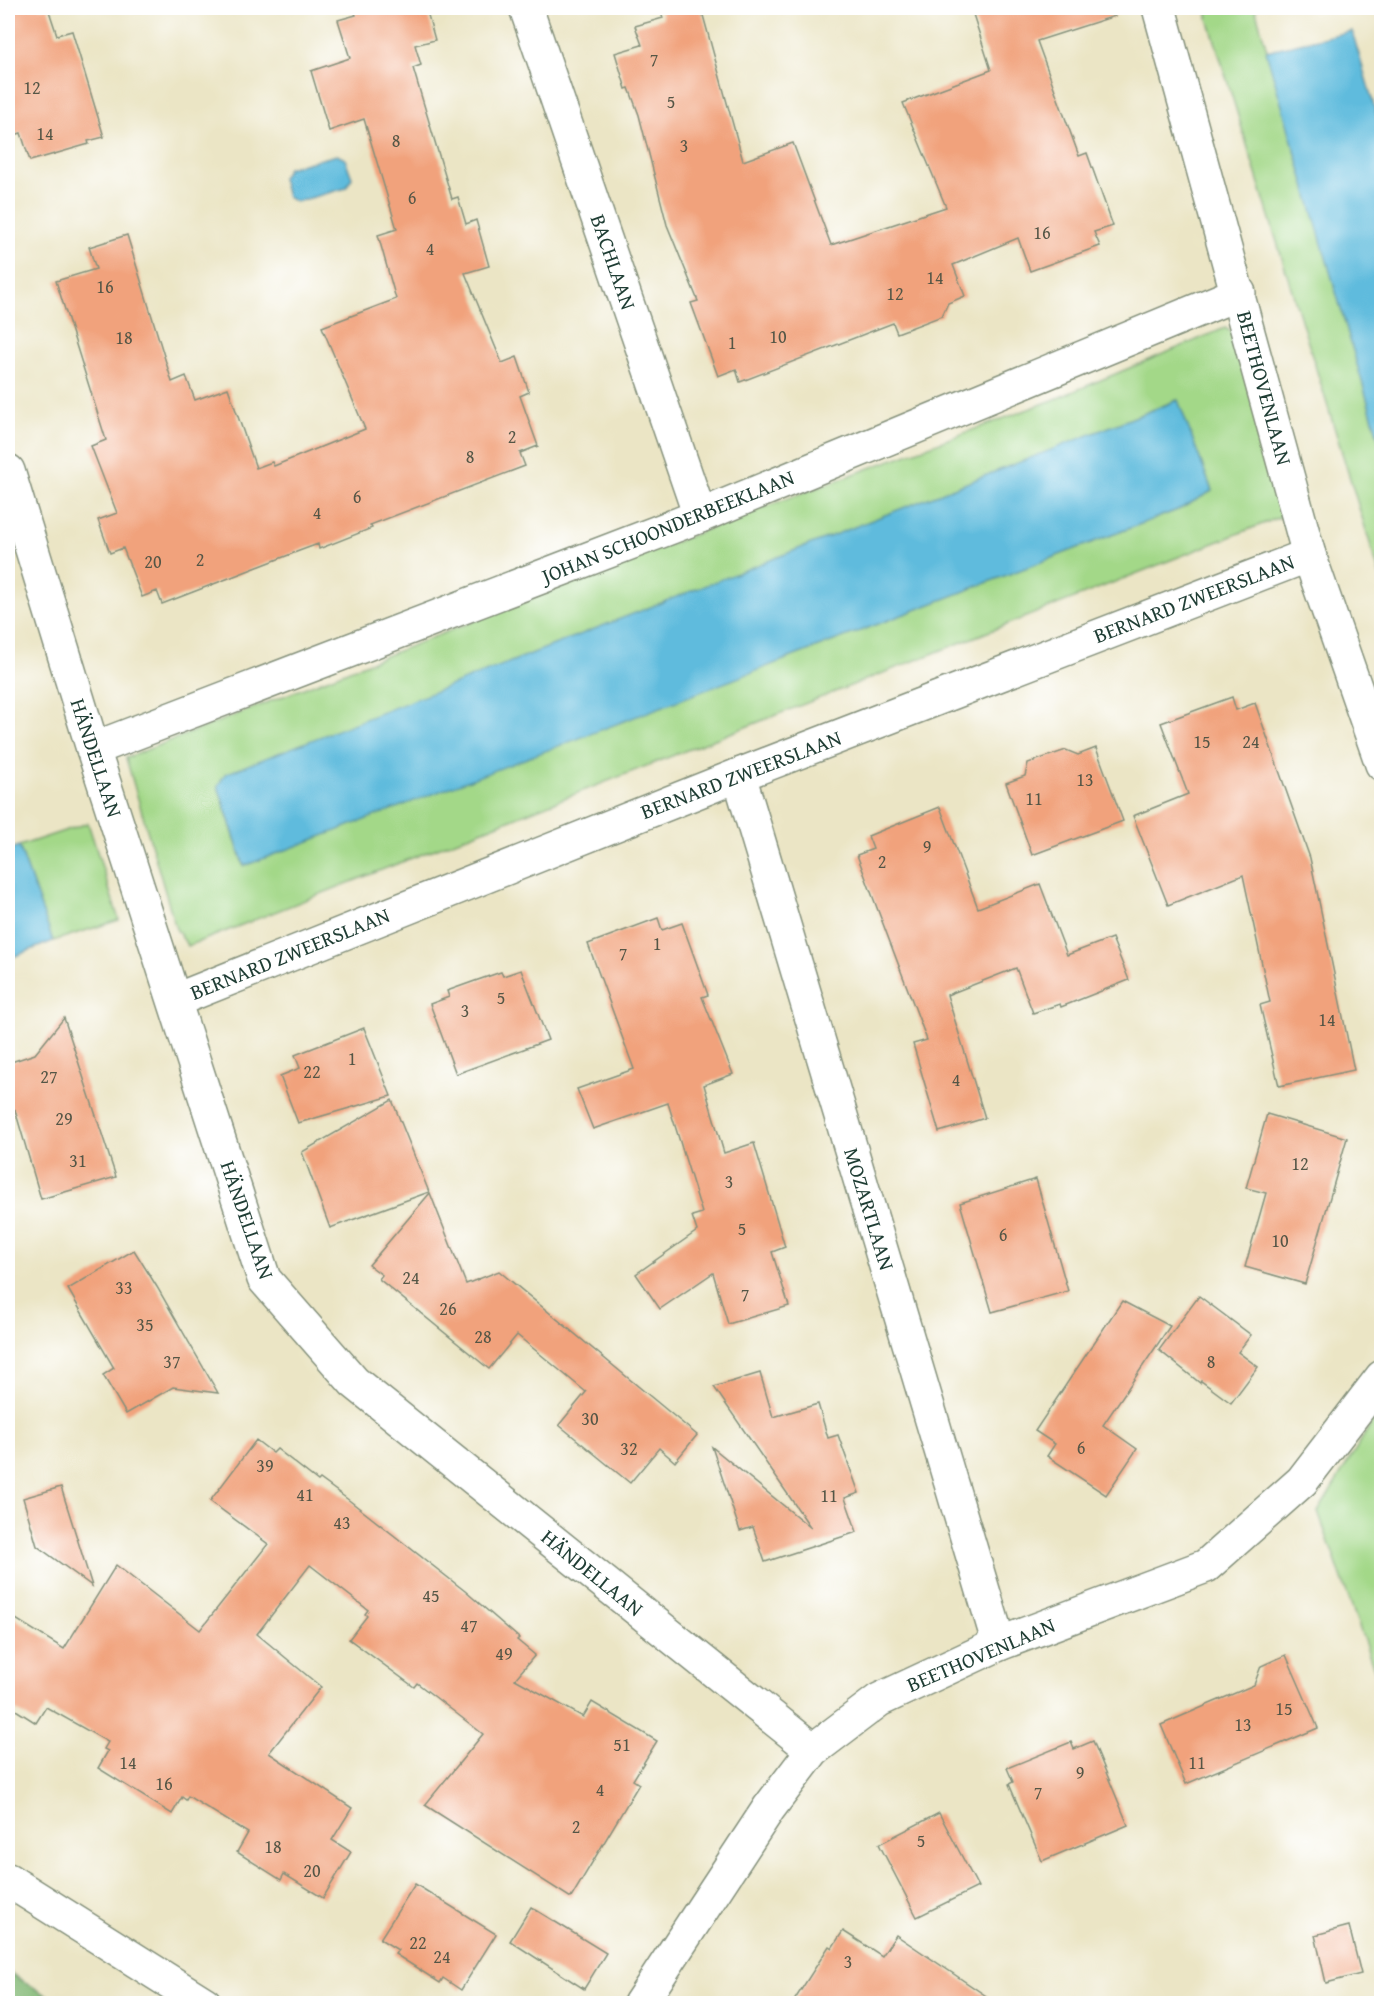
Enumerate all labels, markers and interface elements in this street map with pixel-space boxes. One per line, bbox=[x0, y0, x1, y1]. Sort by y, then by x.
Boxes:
house number: 7 bbox=[650, 46, 658, 73]
house number: 12 bbox=[23, 74, 41, 101]
house number: 5 bbox=[667, 88, 675, 115]
house number: 14 bbox=[36, 120, 54, 147]
house number: 8 bbox=[392, 127, 400, 154]
house number: 3 bbox=[680, 132, 688, 159]
house number: 6 bbox=[408, 184, 416, 211]
street label: BACHLAAN bbox=[583, 210, 644, 314]
house number: 16 bbox=[1033, 219, 1051, 246]
house number: 4 bbox=[426, 235, 434, 262]
house number: 14 bbox=[926, 264, 944, 291]
house number: 16 bbox=[96, 273, 114, 300]
house number: 12 bbox=[886, 280, 904, 307]
street label: BEETHOVENLAAN bbox=[1229, 307, 1300, 469]
house number: 10 bbox=[769, 323, 787, 350]
house number: 18 bbox=[115, 324, 133, 351]
house number: 1 bbox=[728, 329, 736, 356]
house number: 2 bbox=[508, 423, 516, 450]
house number: 8 bbox=[466, 443, 474, 470]
street label: JOHAN SCHOONDERBEEKLAAN bbox=[534, 462, 799, 593]
house number: 6 bbox=[353, 483, 361, 510]
house number: 4 bbox=[313, 499, 321, 526]
house number: 2 bbox=[196, 546, 204, 573]
street label: BERNARD ZWEERSLAAN bbox=[1089, 546, 1299, 651]
house number: 20 bbox=[144, 548, 162, 575]
street label: HÄNDELLAAN bbox=[63, 694, 130, 822]
street label: BERNARD ZWEERSLAAN bbox=[636, 722, 846, 827]
house number: 15 bbox=[1193, 728, 1211, 755]
house number: 24 bbox=[1242, 728, 1260, 755]
house number: 13 bbox=[1076, 766, 1094, 793]
house number: 11 bbox=[1025, 785, 1043, 812]
house number: 9 bbox=[923, 833, 931, 860]
house number: 2 bbox=[878, 848, 886, 875]
street label: BERNARD ZWEERSLAAN bbox=[185, 899, 394, 1008]
house number: 1 bbox=[653, 930, 661, 957]
house number: 7 bbox=[619, 940, 627, 967]
house number: 5 bbox=[497, 984, 505, 1011]
house number: 3 bbox=[461, 997, 469, 1024]
house number: 14 bbox=[1318, 1006, 1336, 1033]
house number: 1 bbox=[348, 1045, 356, 1072]
house number: 22 bbox=[303, 1058, 321, 1085]
house number: 27 bbox=[40, 1063, 58, 1090]
house number: 4 bbox=[952, 1066, 960, 1093]
house number: 29 bbox=[55, 1105, 73, 1132]
street label: MOZARTLAAN bbox=[836, 1144, 903, 1274]
house number: 31 bbox=[69, 1147, 87, 1174]
house number: 12 bbox=[1291, 1150, 1309, 1177]
street label: HÄNDELLAAN bbox=[213, 1156, 282, 1283]
house number: 3 bbox=[725, 1168, 733, 1195]
house number: 5 bbox=[738, 1215, 746, 1242]
house number: 6 bbox=[999, 1221, 1007, 1248]
house number: 10 bbox=[1271, 1227, 1289, 1254]
house number: 24 bbox=[402, 1264, 420, 1291]
house number: 33 bbox=[115, 1274, 133, 1301]
house number: 7 bbox=[741, 1281, 749, 1308]
house number: 26 bbox=[439, 1295, 457, 1322]
house number: 35 bbox=[136, 1311, 154, 1338]
house number: 28 bbox=[474, 1323, 492, 1350]
house number: 37 bbox=[163, 1348, 181, 1375]
house number: 8 bbox=[1207, 1348, 1215, 1375]
house number: 30 bbox=[581, 1405, 599, 1432]
house number: 6 bbox=[1077, 1434, 1085, 1461]
house number: 32 bbox=[620, 1435, 638, 1462]
house number: 39 bbox=[256, 1452, 274, 1479]
house number: 41 bbox=[296, 1481, 314, 1508]
house number: 11 bbox=[820, 1482, 838, 1509]
house number: 43 bbox=[333, 1509, 351, 1536]
street label: HÄNDELLAAN bbox=[535, 1522, 650, 1624]
house number: 45 bbox=[422, 1582, 440, 1609]
street label: BEETHOVENLAAN bbox=[902, 1609, 1060, 1700]
house number: 47 bbox=[460, 1612, 478, 1639]
house number: 49 bbox=[495, 1640, 513, 1667]
house number: 15 bbox=[1275, 1695, 1293, 1722]
house number: 13 bbox=[1234, 1711, 1252, 1738]
house number: 51 bbox=[613, 1731, 631, 1758]
house number: 14 bbox=[119, 1749, 137, 1776]
house number: 11 bbox=[1188, 1749, 1206, 1776]
house number: 9 bbox=[1076, 1759, 1084, 1786]
house number: 16 bbox=[155, 1770, 173, 1797]
house number: 4 bbox=[596, 1776, 604, 1803]
house number: 7 bbox=[1034, 1779, 1042, 1806]
house number: 2 bbox=[572, 1813, 580, 1840]
house number: 5 bbox=[917, 1827, 925, 1854]
house number: 18 bbox=[264, 1833, 282, 1860]
house number: 20 bbox=[303, 1857, 321, 1884]
house number: 22 bbox=[409, 1929, 427, 1956]
house number: 24 bbox=[433, 1943, 451, 1970]
house number: 3 bbox=[844, 1948, 852, 1975]

